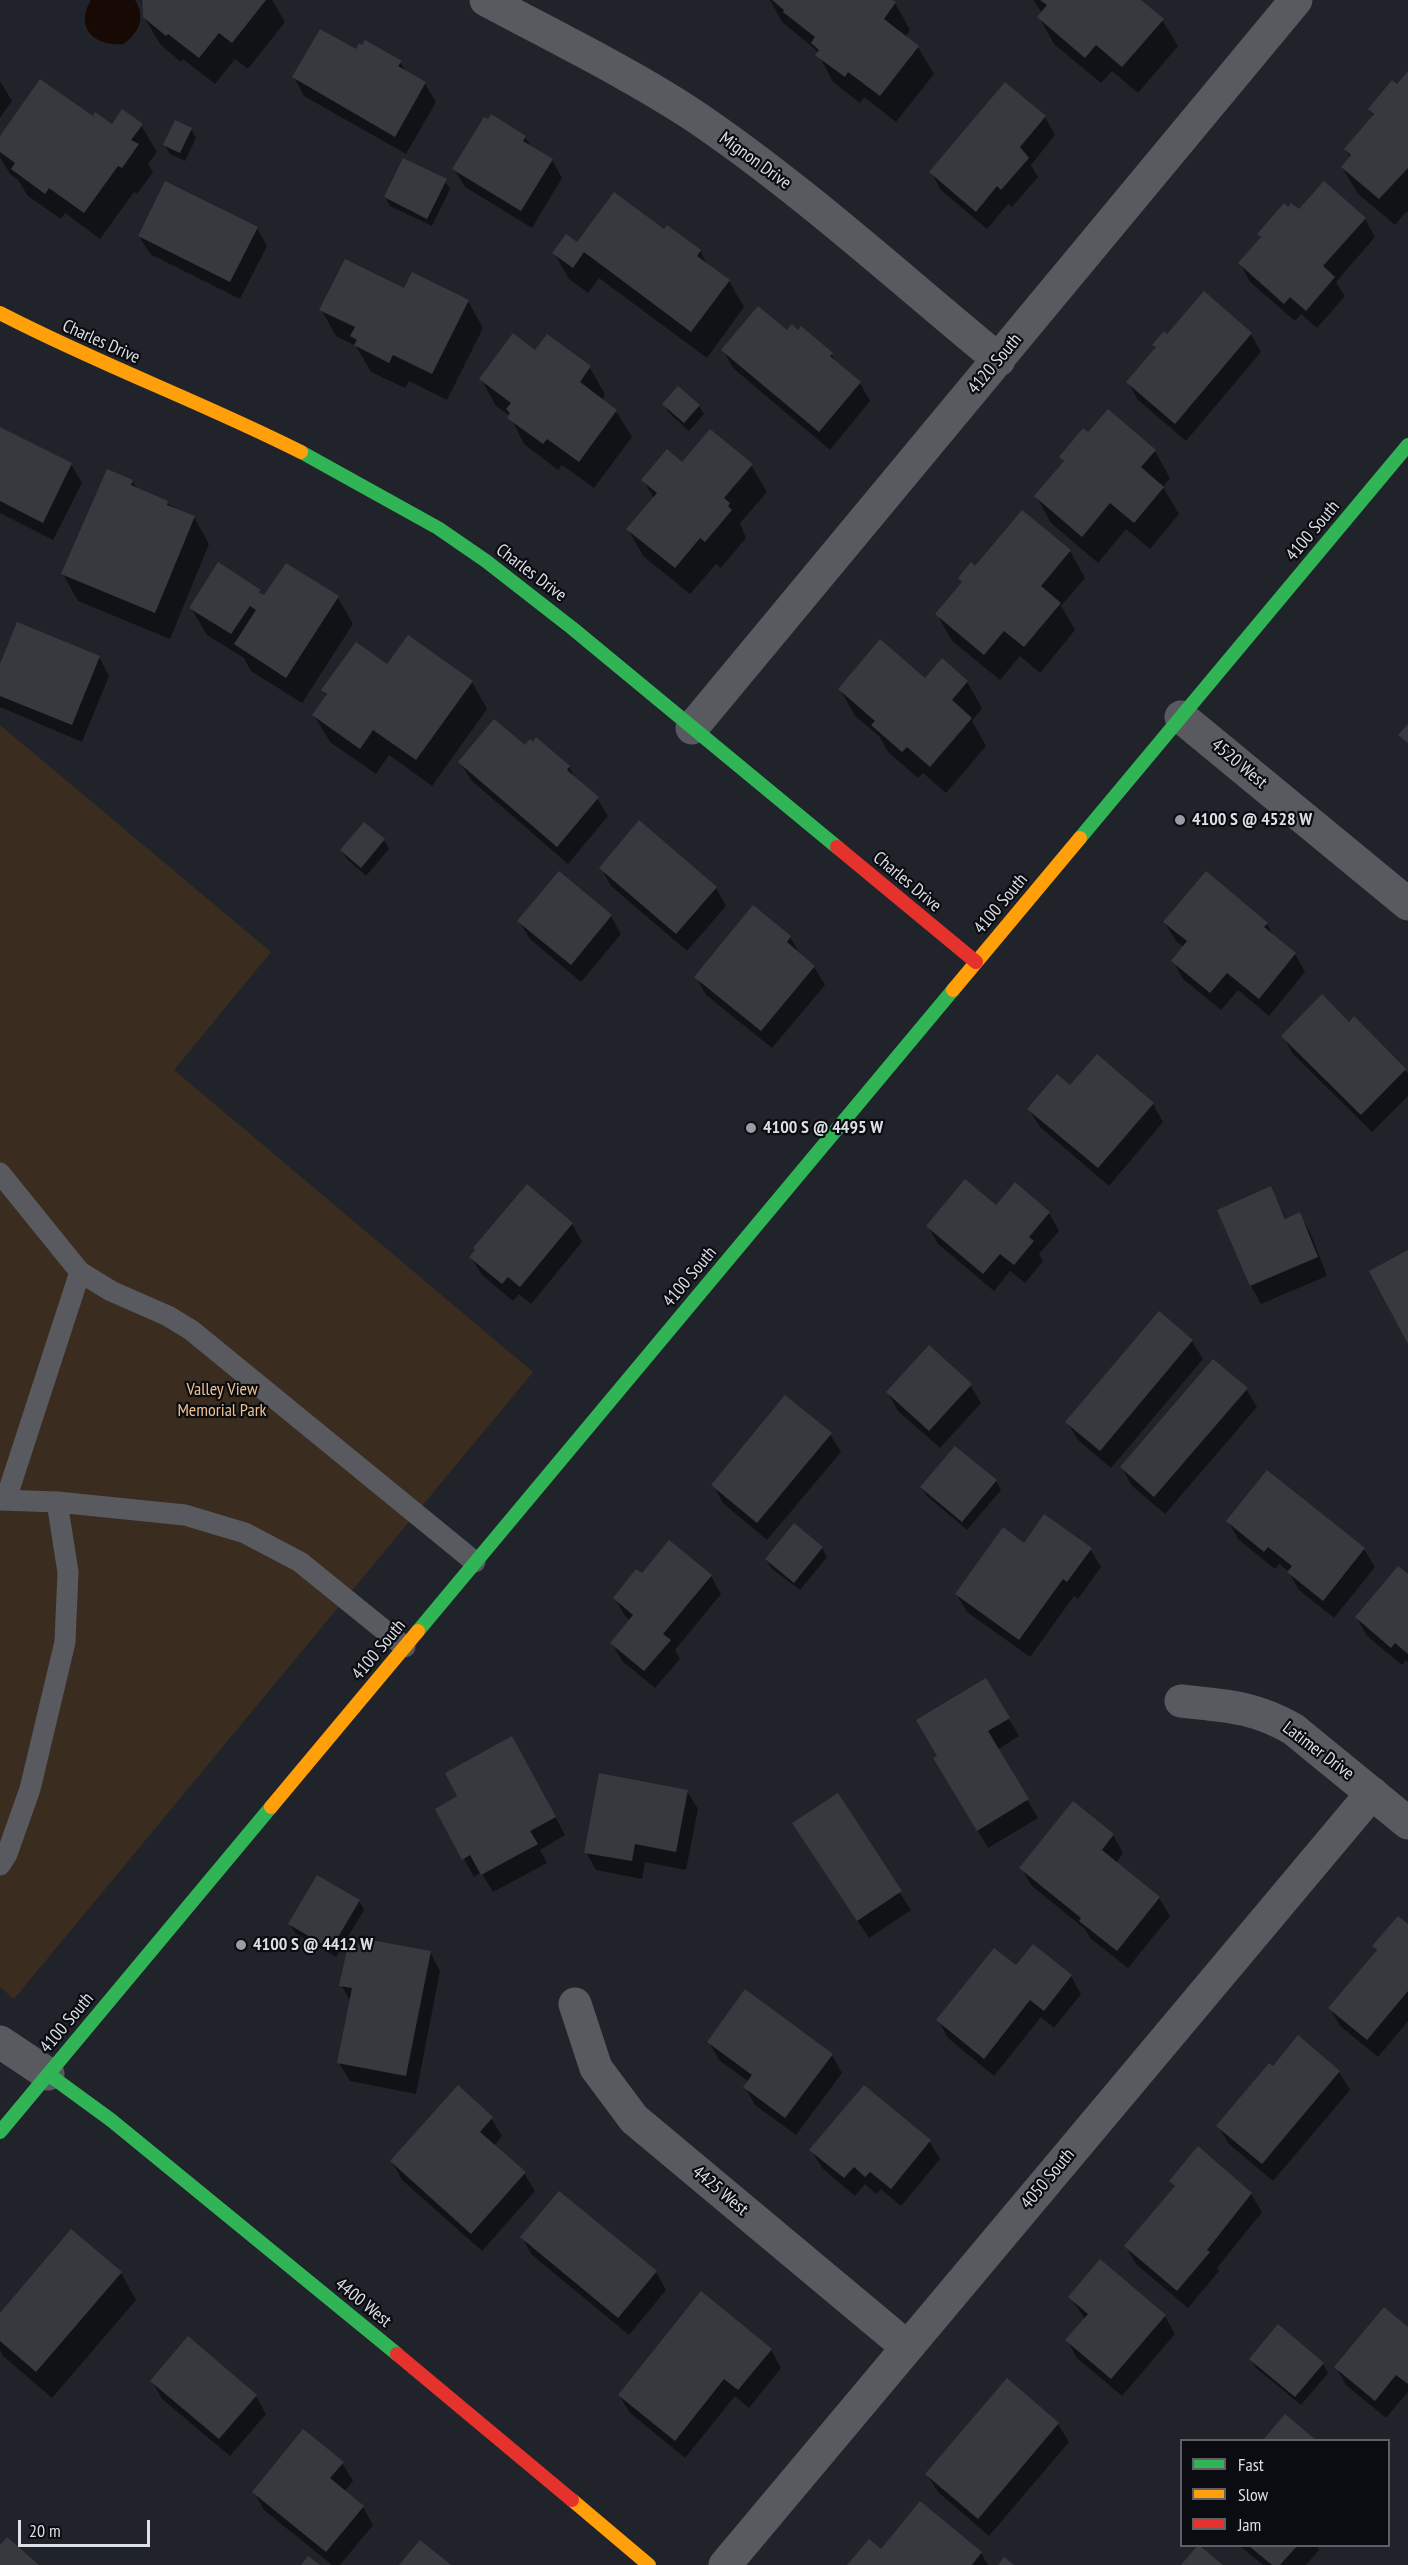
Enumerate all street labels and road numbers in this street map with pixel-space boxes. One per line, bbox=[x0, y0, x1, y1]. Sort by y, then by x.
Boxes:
street label: Mignon Drive bbox=[715, 128, 795, 194]
street label: Charles Drive bbox=[59, 315, 143, 369]
street label: 4120 South bbox=[963, 329, 1027, 399]
street label: 4100 South bbox=[1281, 496, 1345, 566]
street label: Charles Drive bbox=[492, 540, 570, 606]
street label: 4520 West bbox=[1207, 734, 1271, 794]
street label: Charles Drive bbox=[868, 847, 946, 917]
street label: 4100 South bbox=[969, 869, 1033, 939]
street label: 4100 South bbox=[658, 1242, 722, 1312]
street label: 4100 South bbox=[347, 1615, 411, 1685]
street label: Latimer Drive bbox=[1278, 1717, 1358, 1785]
street label: 4100 South bbox=[35, 1988, 99, 2058]
street label: 4050 South bbox=[1016, 2144, 1080, 2214]
street label: 4425 West bbox=[688, 2161, 752, 2221]
street label: 4400 West bbox=[331, 2274, 395, 2332]

